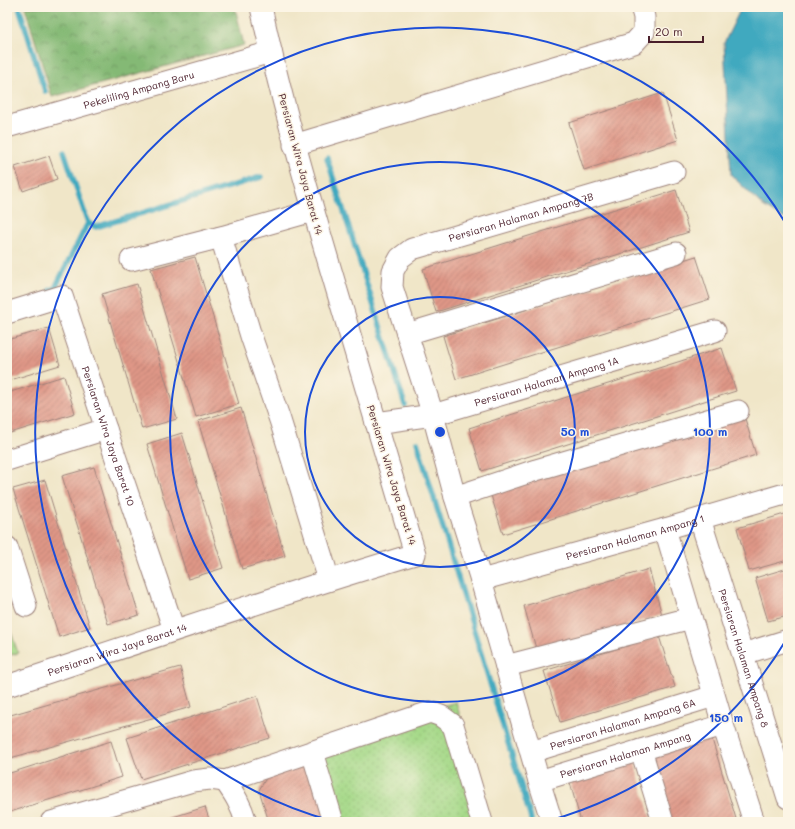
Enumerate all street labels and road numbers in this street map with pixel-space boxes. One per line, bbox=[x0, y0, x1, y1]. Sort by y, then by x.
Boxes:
street label: Pekeliling Ampang Baru bbox=[82, 67, 196, 112]
street label: Persiaran Wira Jaya Barat 14 bbox=[275, 92, 327, 236]
street label: Persiaran Halaman Ampang 7B bbox=[447, 189, 595, 245]
street label: Persiaran Halaman Ampang 1A bbox=[473, 353, 620, 409]
street label: Persiaran Wira Jaya Barat 10 bbox=[79, 364, 138, 507]
street label: Persiaran Wira Jaya Barat 14 bbox=[364, 403, 420, 547]
street label: Persiaran Halaman Ampang 1 bbox=[564, 511, 706, 563]
street label: Persiaran Halaman Ampang 8 bbox=[715, 587, 772, 729]
street label: Persiaran Wira Jaya Barat 14 bbox=[46, 620, 189, 679]
street label: Persiaran Halaman Ampang 6A bbox=[548, 695, 697, 753]
street label: Persiaran Halaman Ampang bbox=[558, 728, 692, 781]

